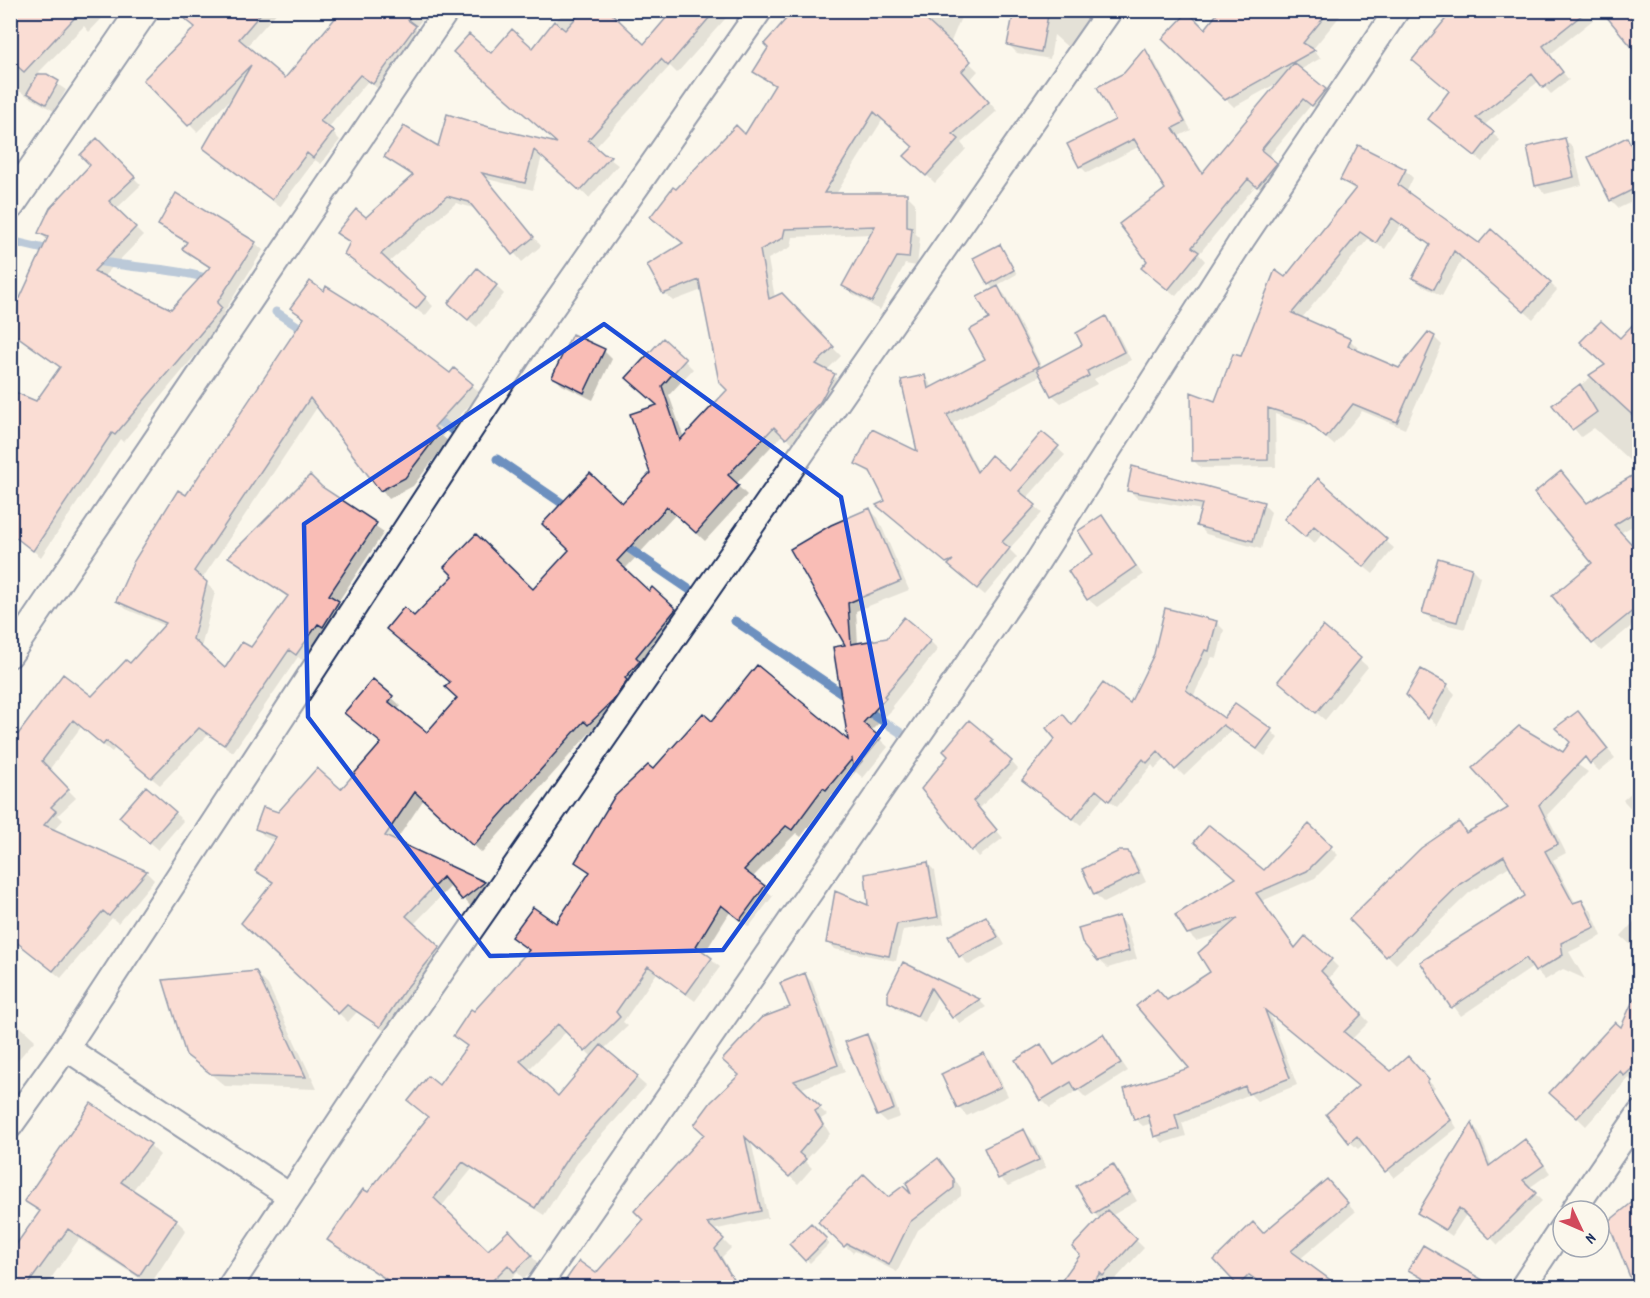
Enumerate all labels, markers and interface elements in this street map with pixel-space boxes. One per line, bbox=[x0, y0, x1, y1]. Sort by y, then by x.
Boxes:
north arrow bbox=[1551, 1199, 1611, 1259]
text: N bbox=[1579, 1227, 1601, 1249]

